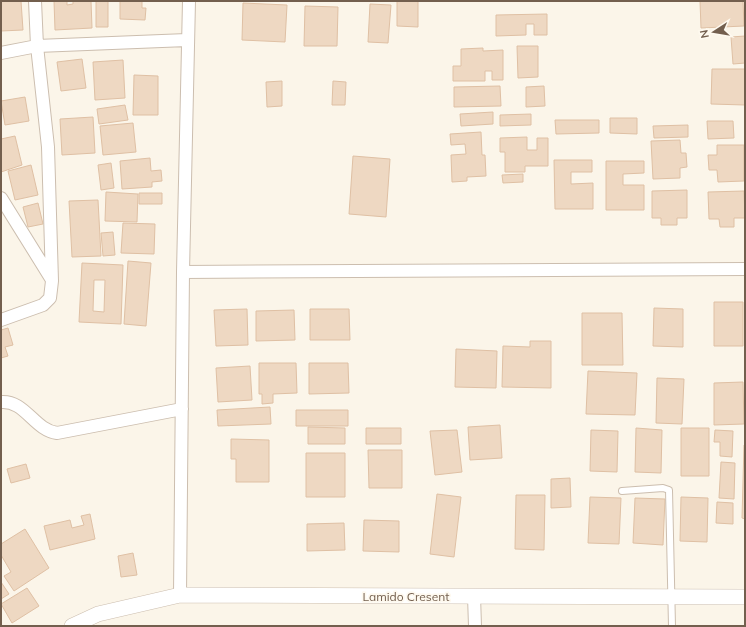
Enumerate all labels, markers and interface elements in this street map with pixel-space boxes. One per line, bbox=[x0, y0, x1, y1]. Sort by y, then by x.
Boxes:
north arrow bbox=[694, 12, 734, 52]
text: N bbox=[697, 29, 712, 40]
street label: Lamido Cresent bbox=[362, 589, 450, 604]

